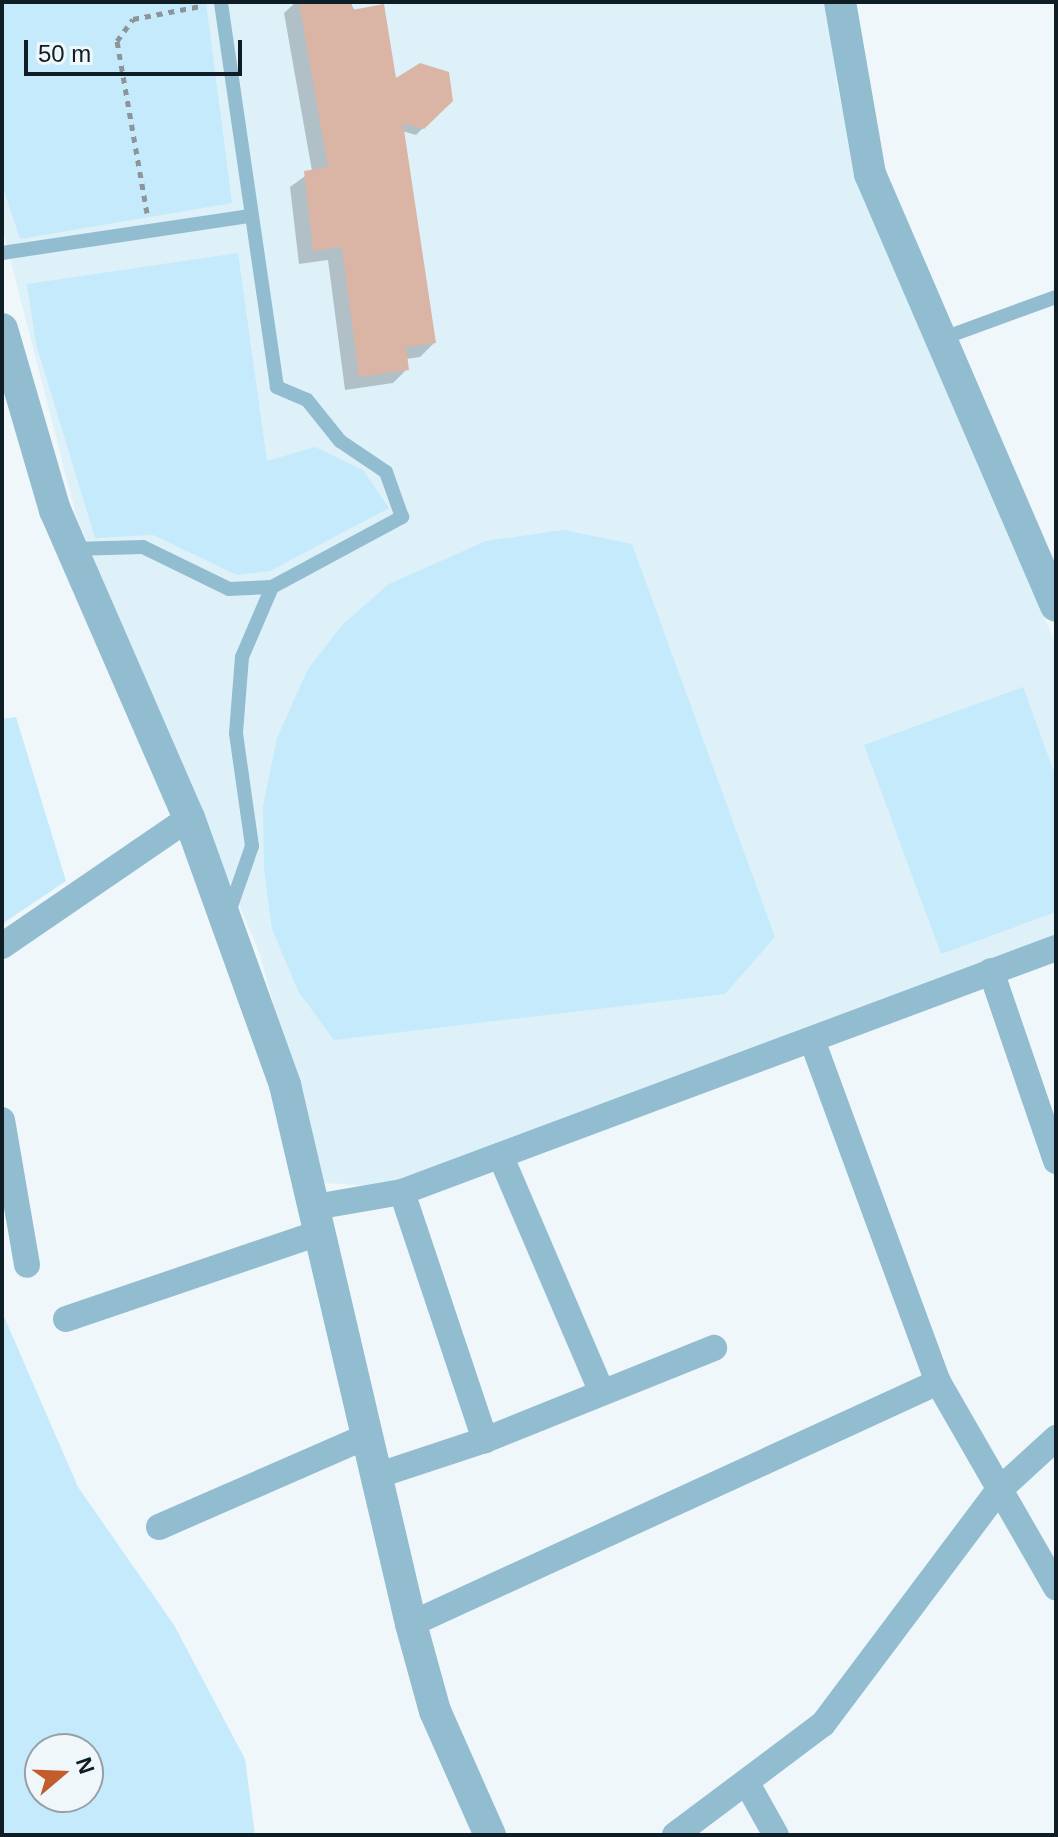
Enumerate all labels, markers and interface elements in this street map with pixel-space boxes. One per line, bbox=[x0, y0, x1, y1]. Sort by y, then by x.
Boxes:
scale bar bbox=[28, 24, 246, 74]
text: 50 m bbox=[38, 40, 91, 67]
north arrow bbox=[24, 1733, 104, 1813]
text: N bbox=[71, 1754, 100, 1777]

